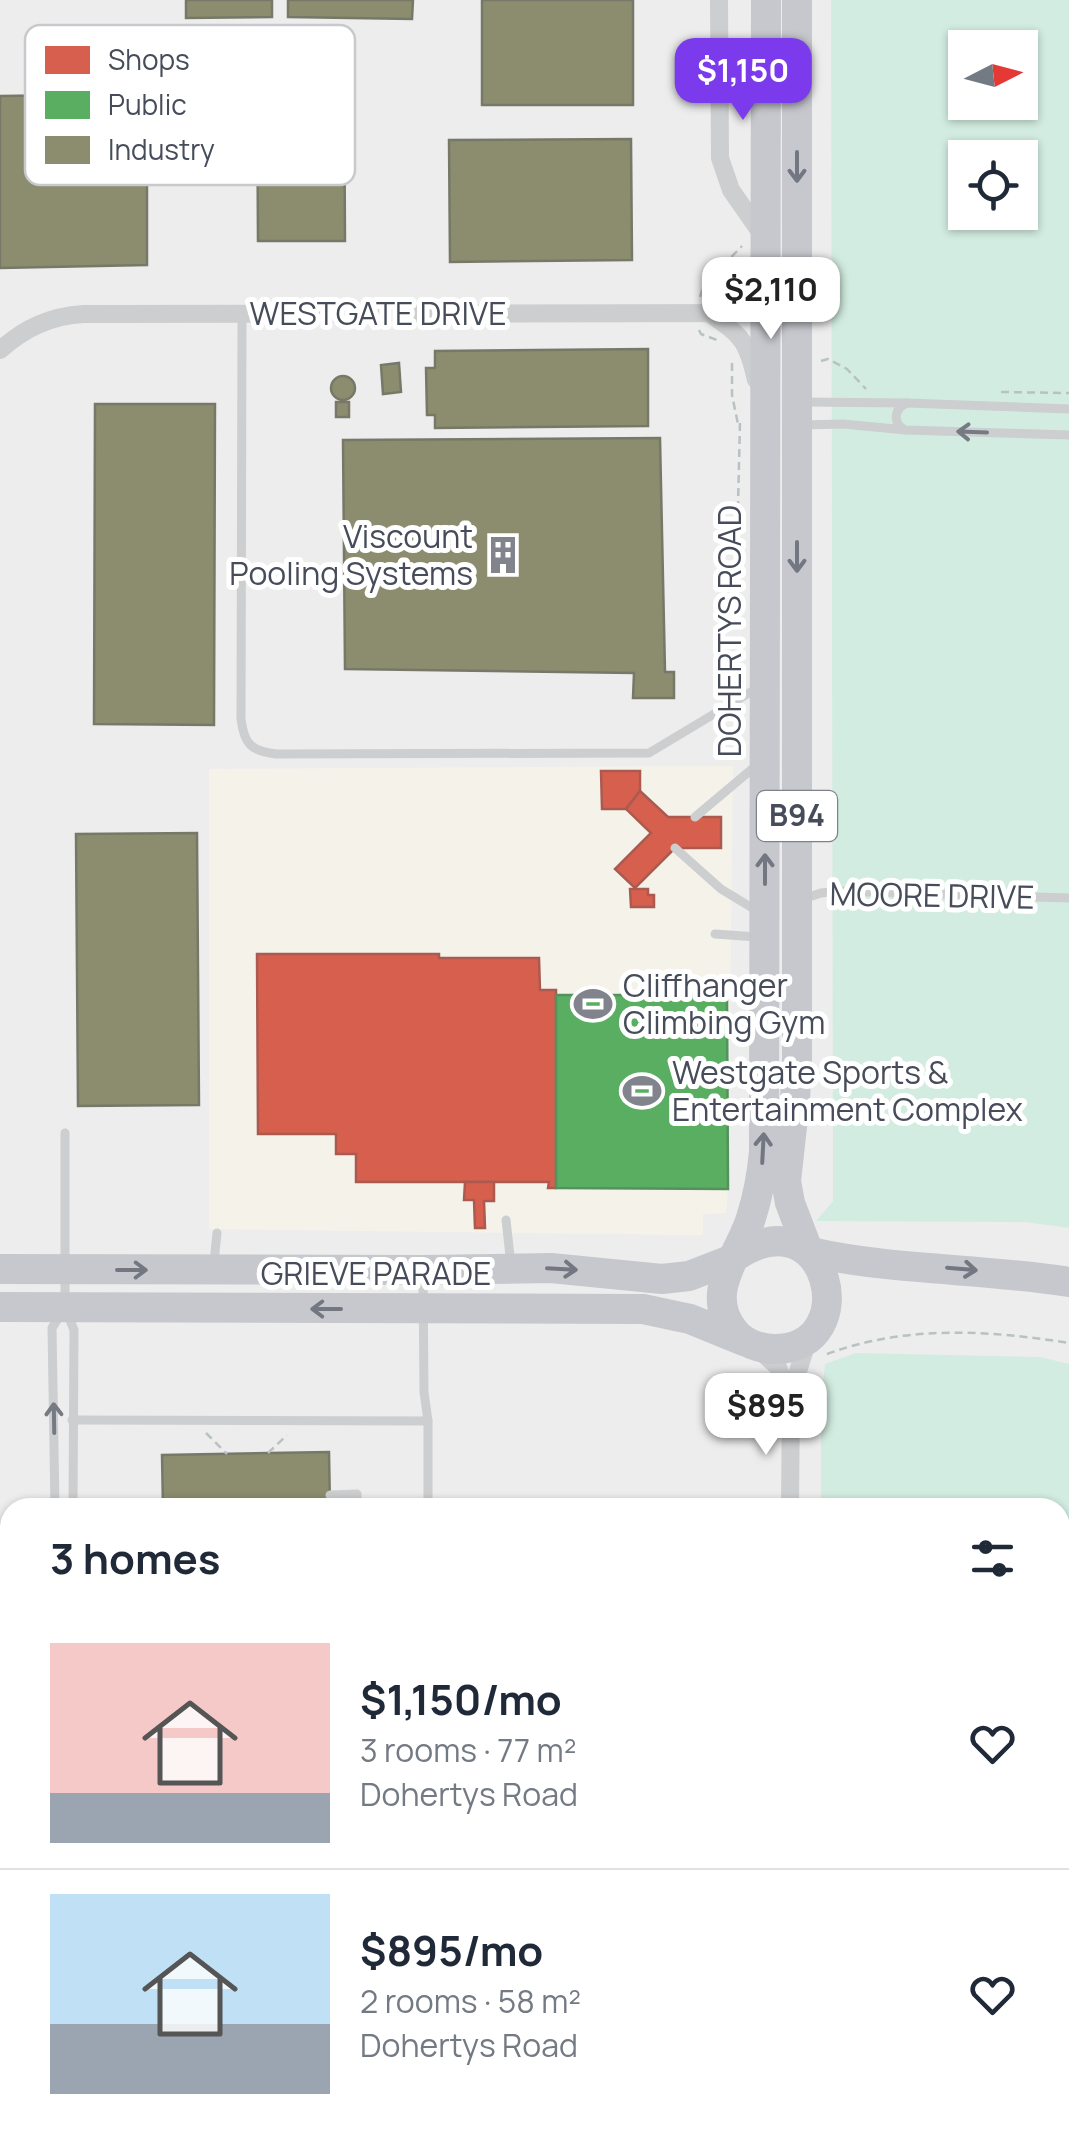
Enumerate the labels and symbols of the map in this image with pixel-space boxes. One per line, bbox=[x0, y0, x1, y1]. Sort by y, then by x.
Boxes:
legend bbox=[25, 25, 355, 185]
north arrow bbox=[948, 30, 1038, 120]
pin: $1,150 bbox=[662, 38, 824, 123]
text: Shops bbox=[108, 40, 190, 78]
text: Public bbox=[108, 85, 187, 123]
text: Industry bbox=[108, 130, 215, 168]
one-way arrow bbox=[788, 150, 806, 183]
pin: $2,110 bbox=[690, 257, 852, 342]
street label: WESTGATE DRIVE bbox=[250, 291, 506, 335]
one-way arrow bbox=[956, 423, 988, 442]
street label: DOHERTYS ROAD bbox=[707, 505, 751, 757]
place label: Viscount Pooling Systems bbox=[229, 514, 473, 595]
building icon: Viscount Pooling Systems bbox=[482, 534, 524, 576]
one-way arrow bbox=[788, 540, 806, 572]
road number: B94 bbox=[757, 791, 837, 841]
one-way arrow bbox=[756, 853, 774, 886]
street label: MOORE DRIVE bbox=[829, 871, 1035, 919]
place label: Cliffhanger Climbing Gym bbox=[623, 963, 825, 1044]
sports icon: Cliffhanger Climbing Gym bbox=[572, 983, 614, 1025]
place label: Westgate Sports & Entertainment Complex bbox=[672, 1050, 1023, 1131]
sports icon: Westgate Sports & Entertainment Complex bbox=[621, 1070, 663, 1112]
one-way arrow bbox=[754, 1132, 773, 1164]
street label: GRIEVE PARADE bbox=[261, 1251, 491, 1295]
one-way arrow bbox=[546, 1259, 578, 1278]
one-way arrow bbox=[116, 1260, 148, 1280]
one-way arrow bbox=[945, 1260, 977, 1279]
one-way arrow bbox=[310, 1300, 342, 1318]
pin: $895 bbox=[707, 1373, 825, 1458]
one-way arrow bbox=[44, 1402, 64, 1434]

